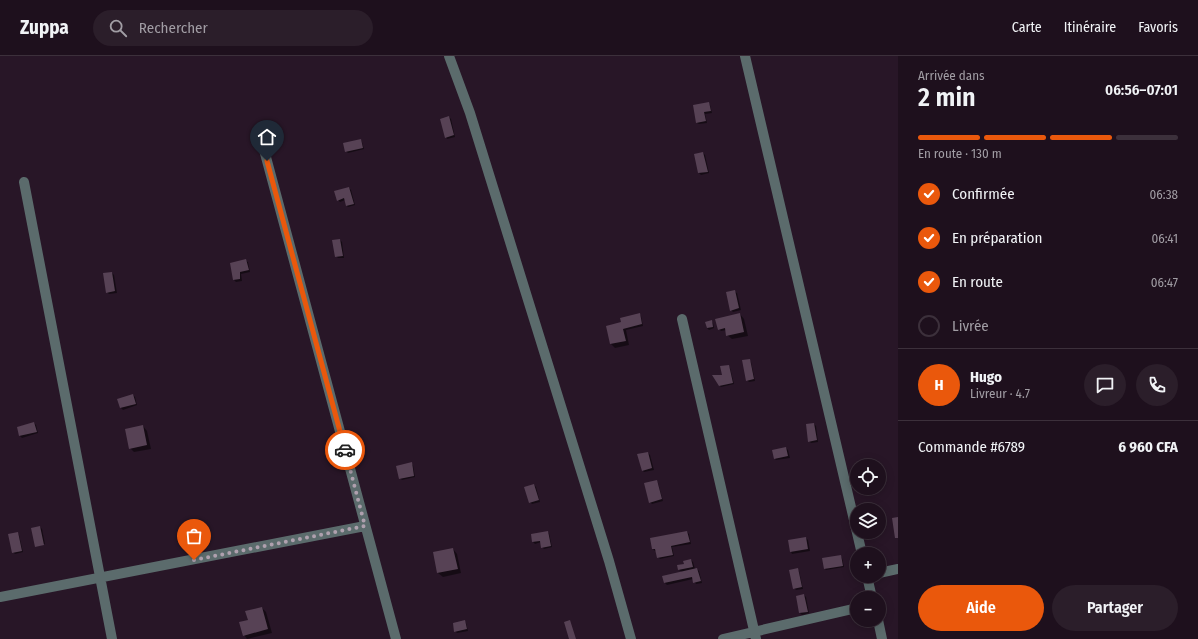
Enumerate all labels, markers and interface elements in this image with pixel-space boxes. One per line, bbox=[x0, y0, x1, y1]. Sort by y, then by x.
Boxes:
search box bbox=[93, 10, 373, 46]
text: Zuppa bbox=[20, 16, 69, 39]
icon: search bbox=[107, 17, 129, 39]
text: Rechercher bbox=[139, 19, 208, 37]
text: Carte bbox=[1012, 19, 1042, 36]
text: Itinéraire bbox=[1064, 19, 1116, 36]
text: Favoris bbox=[1138, 19, 1178, 36]
text: Arrivée dans bbox=[918, 68, 985, 83]
text: 06:56–07:01 bbox=[1105, 81, 1178, 99]
text: 2 min bbox=[918, 82, 976, 113]
pin bbox=[250, 120, 284, 161]
icon: home bbox=[256, 126, 278, 148]
text: En route · 130 m bbox=[918, 146, 1002, 161]
icon: check bbox=[918, 183, 940, 205]
text: Confirmée bbox=[952, 185, 1015, 203]
text: 06:38 bbox=[1150, 187, 1178, 202]
icon: check bbox=[918, 227, 940, 249]
text: En préparation bbox=[952, 229, 1042, 247]
text: 06:41 bbox=[1151, 231, 1178, 246]
icon: check bbox=[918, 271, 940, 293]
text: En route bbox=[952, 273, 1003, 291]
text: 06:47 bbox=[1151, 275, 1178, 290]
text: Livrée bbox=[952, 317, 989, 335]
button: chat bbox=[1084, 364, 1126, 406]
button: phone bbox=[1136, 364, 1178, 406]
text: Hugo bbox=[970, 368, 1002, 386]
text: H bbox=[934, 376, 944, 394]
text: Livreur · 4.7 bbox=[970, 386, 1030, 401]
courier bbox=[325, 430, 365, 470]
text: Commande #6789 bbox=[918, 438, 1025, 456]
text: 6 960 CFA bbox=[1118, 438, 1178, 456]
icon: car bbox=[334, 439, 356, 461]
map controls bbox=[850, 459, 886, 627]
button: locate bbox=[850, 459, 886, 495]
button: layers bbox=[850, 503, 886, 539]
pin bbox=[177, 519, 211, 560]
icon: bag bbox=[183, 525, 205, 547]
button: + bbox=[850, 547, 886, 583]
button: Aide bbox=[918, 585, 1044, 631]
button: Partager bbox=[1052, 585, 1178, 631]
button: − bbox=[850, 591, 886, 627]

